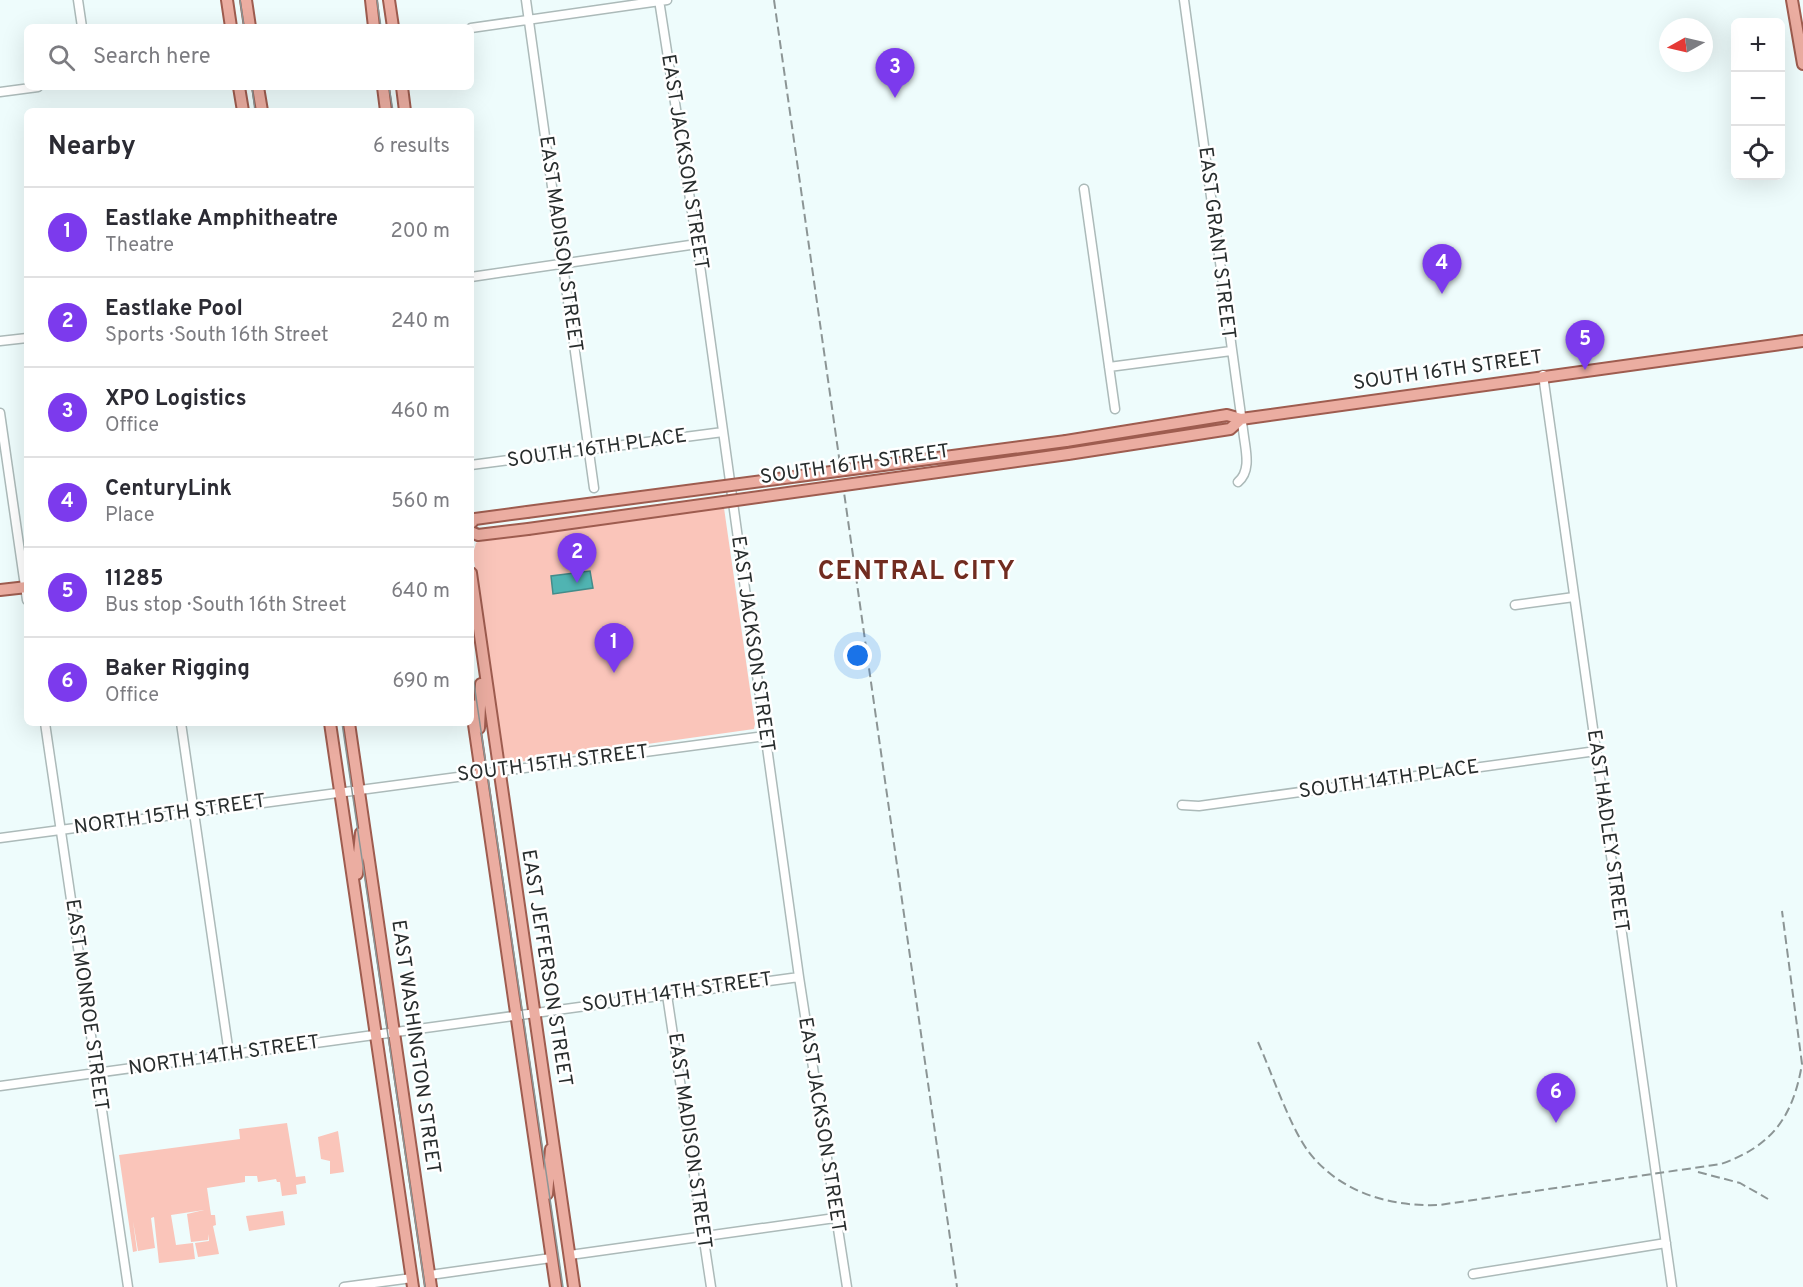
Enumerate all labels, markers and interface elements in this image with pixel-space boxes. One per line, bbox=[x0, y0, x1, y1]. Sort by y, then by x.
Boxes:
north arrow bbox=[1659, 18, 1713, 72]
map controls bbox=[1731, 18, 1785, 180]
button: + bbox=[1731, 18, 1785, 72]
search box bbox=[24, 24, 474, 90]
icon: search bbox=[45, 41, 78, 74]
text: Search here bbox=[93, 44, 211, 71]
pin: 3 bbox=[876, 48, 914, 98]
street label: EAST JACKSON STREET bbox=[654, 52, 714, 272]
button: − bbox=[1731, 72, 1785, 126]
button: locate bbox=[1731, 126, 1785, 180]
text: Nearby bbox=[48, 131, 136, 164]
text: 6 results bbox=[373, 134, 450, 160]
street label: EAST MADISON STREET bbox=[532, 134, 588, 354]
street label: EAST GRANT STREET bbox=[1191, 145, 1241, 341]
text: Eastlake Amphitheatre bbox=[105, 206, 338, 233]
text: 1 bbox=[64, 219, 72, 245]
text: 200 m bbox=[391, 219, 450, 245]
text: Theatre bbox=[105, 233, 174, 259]
pin: 4 bbox=[1422, 244, 1462, 294]
text: Eastlake Pool bbox=[105, 296, 243, 323]
text: 2 bbox=[61, 309, 74, 335]
text: 240 m bbox=[391, 309, 450, 335]
pin: 5 bbox=[1566, 320, 1604, 370]
text: Sports · South 16th Street bbox=[105, 323, 329, 349]
street label: SOUTH 16TH STREET bbox=[1351, 345, 1545, 397]
text: XPO Logistics bbox=[105, 386, 247, 413]
text: 3 bbox=[62, 399, 74, 425]
text: 460 m bbox=[391, 399, 450, 425]
text: Office bbox=[105, 413, 159, 439]
street label: SOUTH 16TH PLACE bbox=[506, 424, 688, 474]
street label: SOUTH 16TH STREET bbox=[758, 439, 952, 491]
text: CenturyLink bbox=[105, 476, 232, 503]
text: 4 bbox=[61, 489, 74, 515]
text: 560 m bbox=[391, 489, 450, 515]
text: Place bbox=[105, 503, 155, 529]
pin: 2 bbox=[558, 534, 596, 583]
street label: EAST JACKSON STREET bbox=[724, 534, 780, 754]
district label: CENTRAL CITY bbox=[818, 556, 1016, 589]
text: 11285 bbox=[105, 566, 163, 593]
text: 5 bbox=[61, 579, 74, 605]
text: 640 m bbox=[391, 579, 450, 605]
text: Bus stop · South 16th Street bbox=[105, 593, 347, 619]
pin: 1 bbox=[594, 624, 634, 673]
your location bbox=[843, 641, 872, 670]
text: Baker Rigging bbox=[105, 656, 250, 683]
text: 6 bbox=[61, 669, 74, 695]
text: 690 m bbox=[393, 669, 450, 695]
text: Office bbox=[105, 683, 159, 709]
street label: EAST HADLEY STREET bbox=[1580, 728, 1634, 934]
street label: SOUTH 15TH STREET bbox=[456, 739, 650, 789]
street label: SOUTH 14TH PLACE bbox=[1297, 754, 1481, 806]
street label: NORTH 15TH STREET bbox=[72, 789, 268, 841]
street label: EAST JEFFERSON STREET bbox=[514, 848, 578, 1088]
street label: EAST MONROE STREET bbox=[58, 898, 114, 1112]
street label: EAST WASHINGTON STREET bbox=[384, 918, 446, 1176]
street label: SOUTH 14TH STREET bbox=[580, 967, 774, 1019]
street label: EAST JACKSON STREET bbox=[791, 1015, 851, 1235]
street label: NORTH 14TH STREET bbox=[127, 1030, 321, 1082]
street label: EAST MADISON STREET bbox=[661, 1031, 717, 1251]
pin: 6 bbox=[1536, 1074, 1576, 1123]

